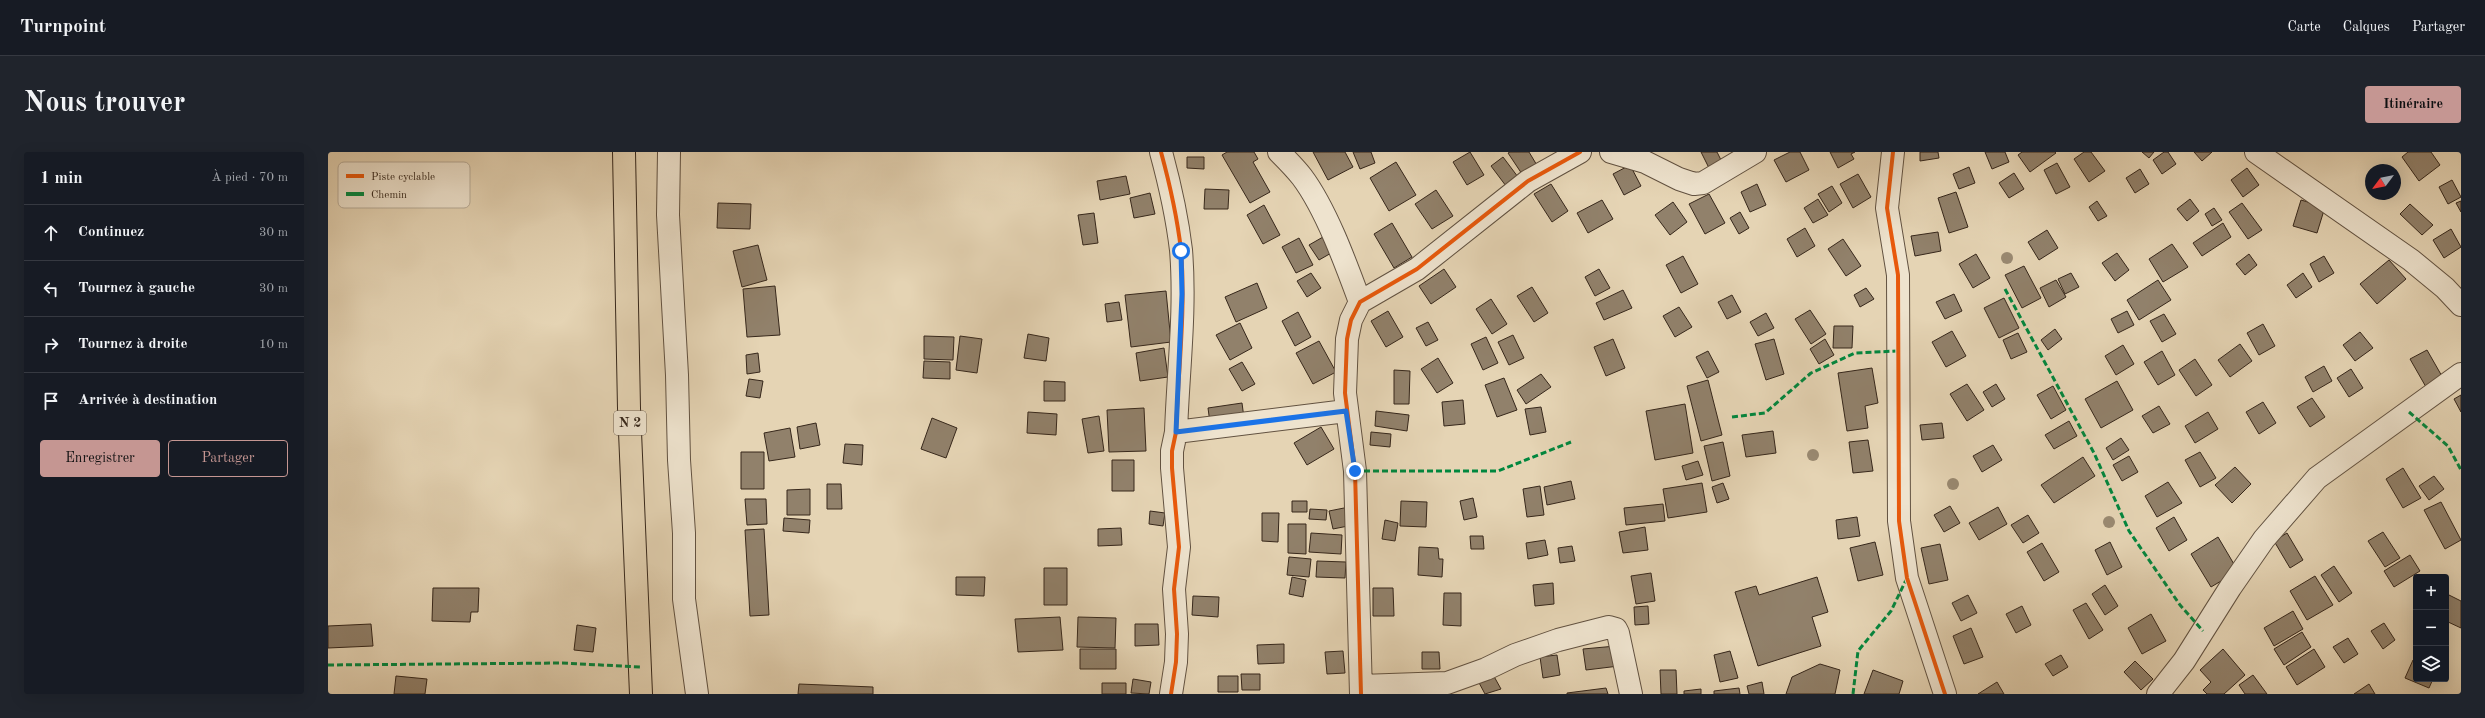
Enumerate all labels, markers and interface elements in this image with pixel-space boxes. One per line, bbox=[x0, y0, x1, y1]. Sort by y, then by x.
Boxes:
text: Turnpoint bbox=[20, 18, 106, 37]
text: Carte bbox=[2287, 20, 2321, 34]
text: Calques bbox=[2343, 20, 2390, 34]
text: Partager bbox=[2412, 20, 2465, 34]
button: Itinéraire bbox=[2365, 86, 2461, 123]
text: Nous trouver bbox=[24, 90, 185, 118]
legend bbox=[338, 162, 470, 208]
north arrow bbox=[2365, 164, 2401, 200]
text: 1 min bbox=[40, 170, 83, 187]
text: À pied · 70 m bbox=[211, 171, 288, 184]
text: Piste cyclable bbox=[371, 172, 435, 183]
text: Chemin bbox=[371, 190, 407, 201]
icon: ahead bbox=[40, 222, 62, 244]
text: Continuez bbox=[78, 225, 144, 240]
text: 30 m bbox=[259, 226, 288, 239]
route start bbox=[1172, 242, 1190, 260]
icon: left bbox=[40, 278, 62, 300]
text: Tournez à gauche bbox=[78, 281, 195, 296]
text: 30 m bbox=[259, 282, 288, 295]
icon: right bbox=[40, 334, 62, 356]
text: Tournez à droite bbox=[78, 337, 188, 352]
text: 10 m bbox=[259, 338, 288, 351]
icon: arrive bbox=[40, 390, 62, 412]
text: Arrivée à destination bbox=[78, 393, 217, 408]
road number: N 2 bbox=[614, 411, 646, 435]
button: Enregistrer bbox=[40, 440, 160, 477]
button: Partager bbox=[168, 440, 288, 477]
route end bbox=[1346, 462, 1364, 480]
map controls bbox=[2413, 574, 2449, 682]
button: + bbox=[2413, 574, 2449, 610]
button: − bbox=[2413, 610, 2449, 646]
button: layers bbox=[2413, 646, 2449, 682]

